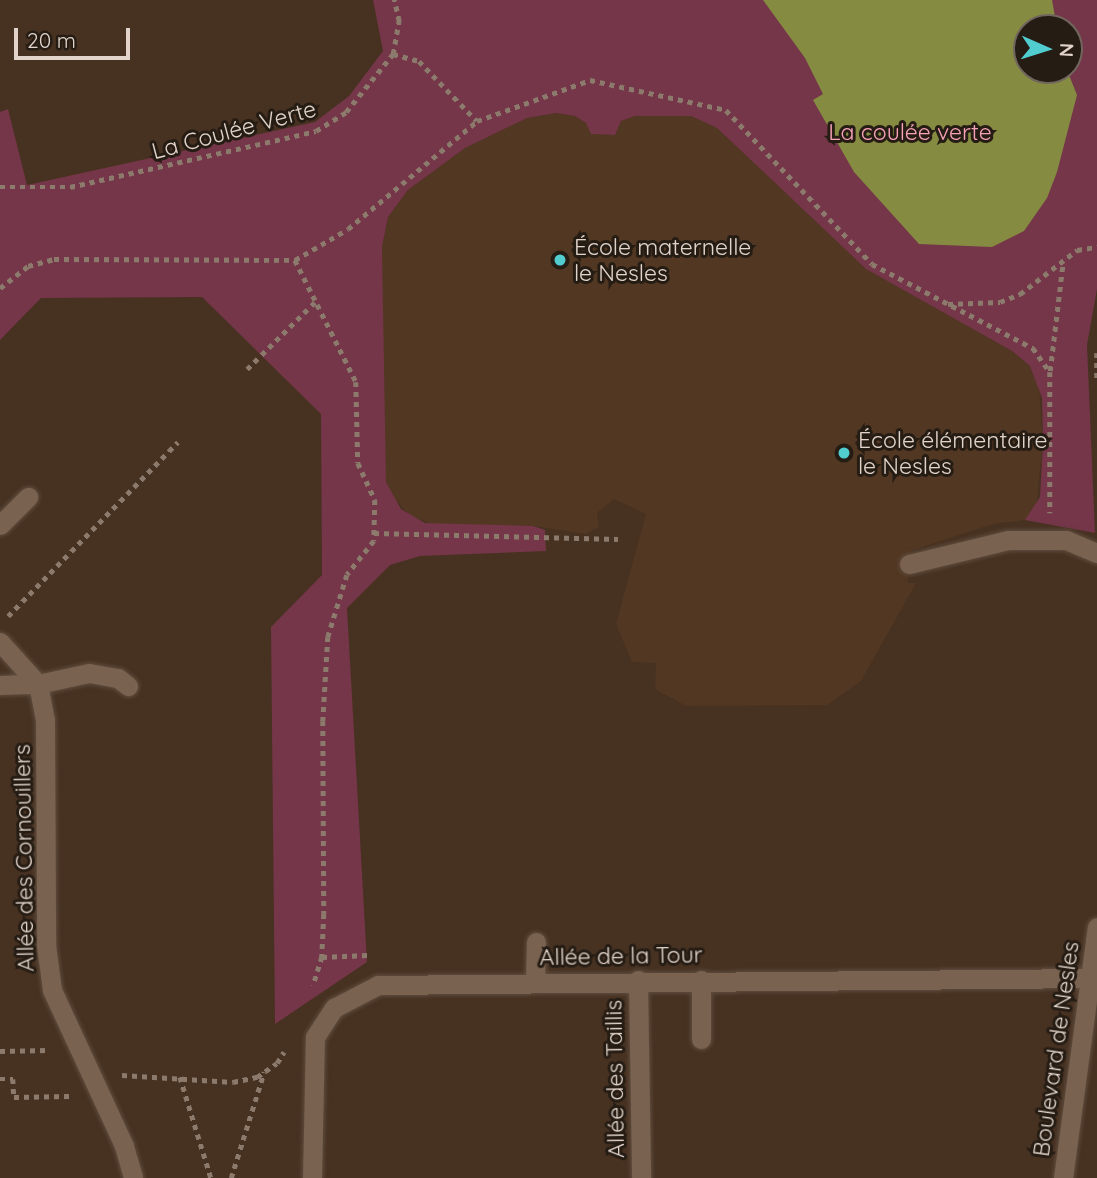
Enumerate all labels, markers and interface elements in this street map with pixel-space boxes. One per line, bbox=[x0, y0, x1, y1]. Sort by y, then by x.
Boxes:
scale bar bbox=[18, 14, 133, 58]
north arrow bbox=[1013, 14, 1083, 84]
text: 20 m bbox=[27, 27, 76, 53]
text: N bbox=[1055, 42, 1079, 58]
street label: La Coulée Verte bbox=[149, 95, 319, 165]
park label: La coulée verte bbox=[828, 118, 992, 146]
place label: École maternelle le Nesles bbox=[574, 233, 751, 287]
marker: École maternelle le Nesles bbox=[552, 252, 568, 268]
place label: École élémentaire le Nesles bbox=[858, 426, 1048, 480]
marker: École élémentaire le Nesles bbox=[836, 445, 852, 461]
street label: Allée des Cornouillers bbox=[8, 744, 40, 972]
street label: Boulevard de Nesles bbox=[1027, 940, 1085, 1158]
street label: Allée de la Tour bbox=[539, 941, 703, 971]
street label: Allée des Taillis bbox=[600, 1000, 630, 1158]

